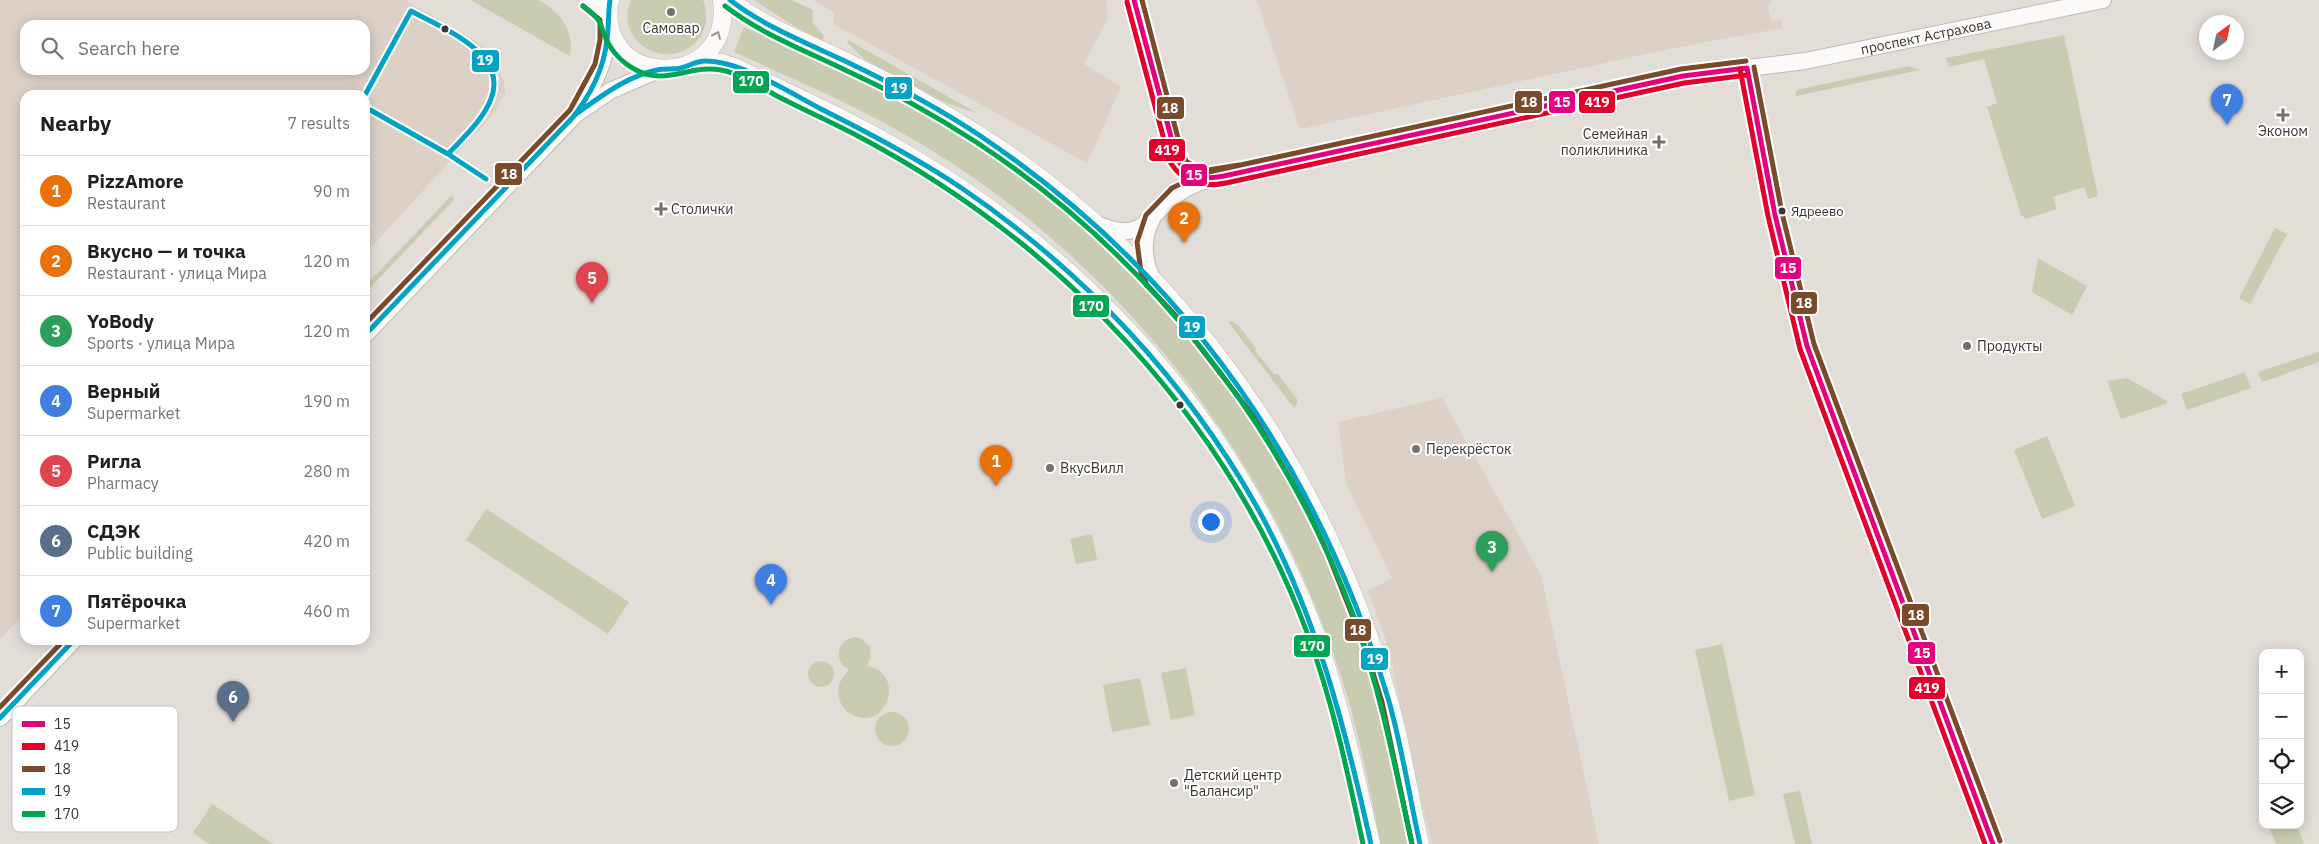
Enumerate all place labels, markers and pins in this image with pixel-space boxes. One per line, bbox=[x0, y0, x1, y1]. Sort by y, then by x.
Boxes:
marker: Самовар bbox=[665, 6, 677, 18]
place label: Самовар bbox=[642, 19, 700, 37]
unlabelled marker bbox=[440, 24, 450, 34]
pin: 7 bbox=[2211, 84, 2243, 125]
marker: Эконом bbox=[2277, 109, 2289, 121]
place label: Эконом bbox=[2258, 122, 2308, 140]
place label: Семейная поликлиника bbox=[1561, 125, 1649, 159]
marker: Семейная поликлиника bbox=[1652, 135, 1666, 149]
place label: Столички bbox=[671, 200, 734, 218]
pin: 2 bbox=[1168, 202, 1200, 243]
marker: Столички bbox=[655, 203, 667, 215]
place label: Ядреево bbox=[1791, 203, 1843, 220]
marker: Ядреево bbox=[1777, 206, 1787, 216]
pin: 5 bbox=[576, 262, 608, 303]
place label: Продукты bbox=[1977, 337, 2042, 355]
marker: Продукты bbox=[1961, 340, 1973, 352]
unlabelled marker bbox=[1175, 400, 1185, 410]
place label: Перекрёсток bbox=[1426, 440, 1512, 458]
marker: Перекрёсток bbox=[1410, 443, 1422, 455]
pin: 1 bbox=[980, 445, 1012, 486]
place label: ВкусВилл bbox=[1060, 459, 1124, 477]
marker: ВкусВилл bbox=[1044, 462, 1056, 474]
pin: 3 bbox=[1476, 531, 1508, 572]
pin: 4 bbox=[755, 564, 787, 605]
pin: 6 bbox=[217, 681, 249, 722]
place label: Детский центр "Балансир" bbox=[1184, 766, 1282, 800]
marker: Детский центр "Балансир" bbox=[1168, 777, 1180, 789]

